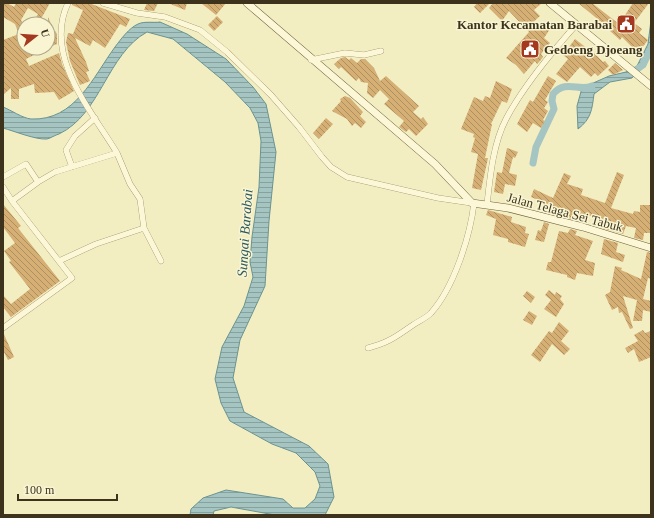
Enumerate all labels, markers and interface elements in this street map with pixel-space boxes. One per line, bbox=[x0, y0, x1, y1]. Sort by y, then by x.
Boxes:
public building icon: Kantor Kecamatan Barabai bbox=[615, 13, 637, 35]
north arrow bbox=[16, 16, 56, 56]
place label: Kantor Kecamatan Barabai bbox=[457, 17, 612, 32]
text: U bbox=[39, 28, 52, 39]
public building icon: Gedoeng Djoeang bbox=[519, 38, 541, 60]
place label: Gedoeng Djoeang bbox=[544, 42, 643, 57]
water label: Sungai Barabai bbox=[234, 188, 256, 278]
street label: Jalan Telaga Sei Tabuk bbox=[505, 189, 625, 235]
scale bar bbox=[18, 476, 117, 502]
text: 100 m bbox=[24, 483, 55, 497]

